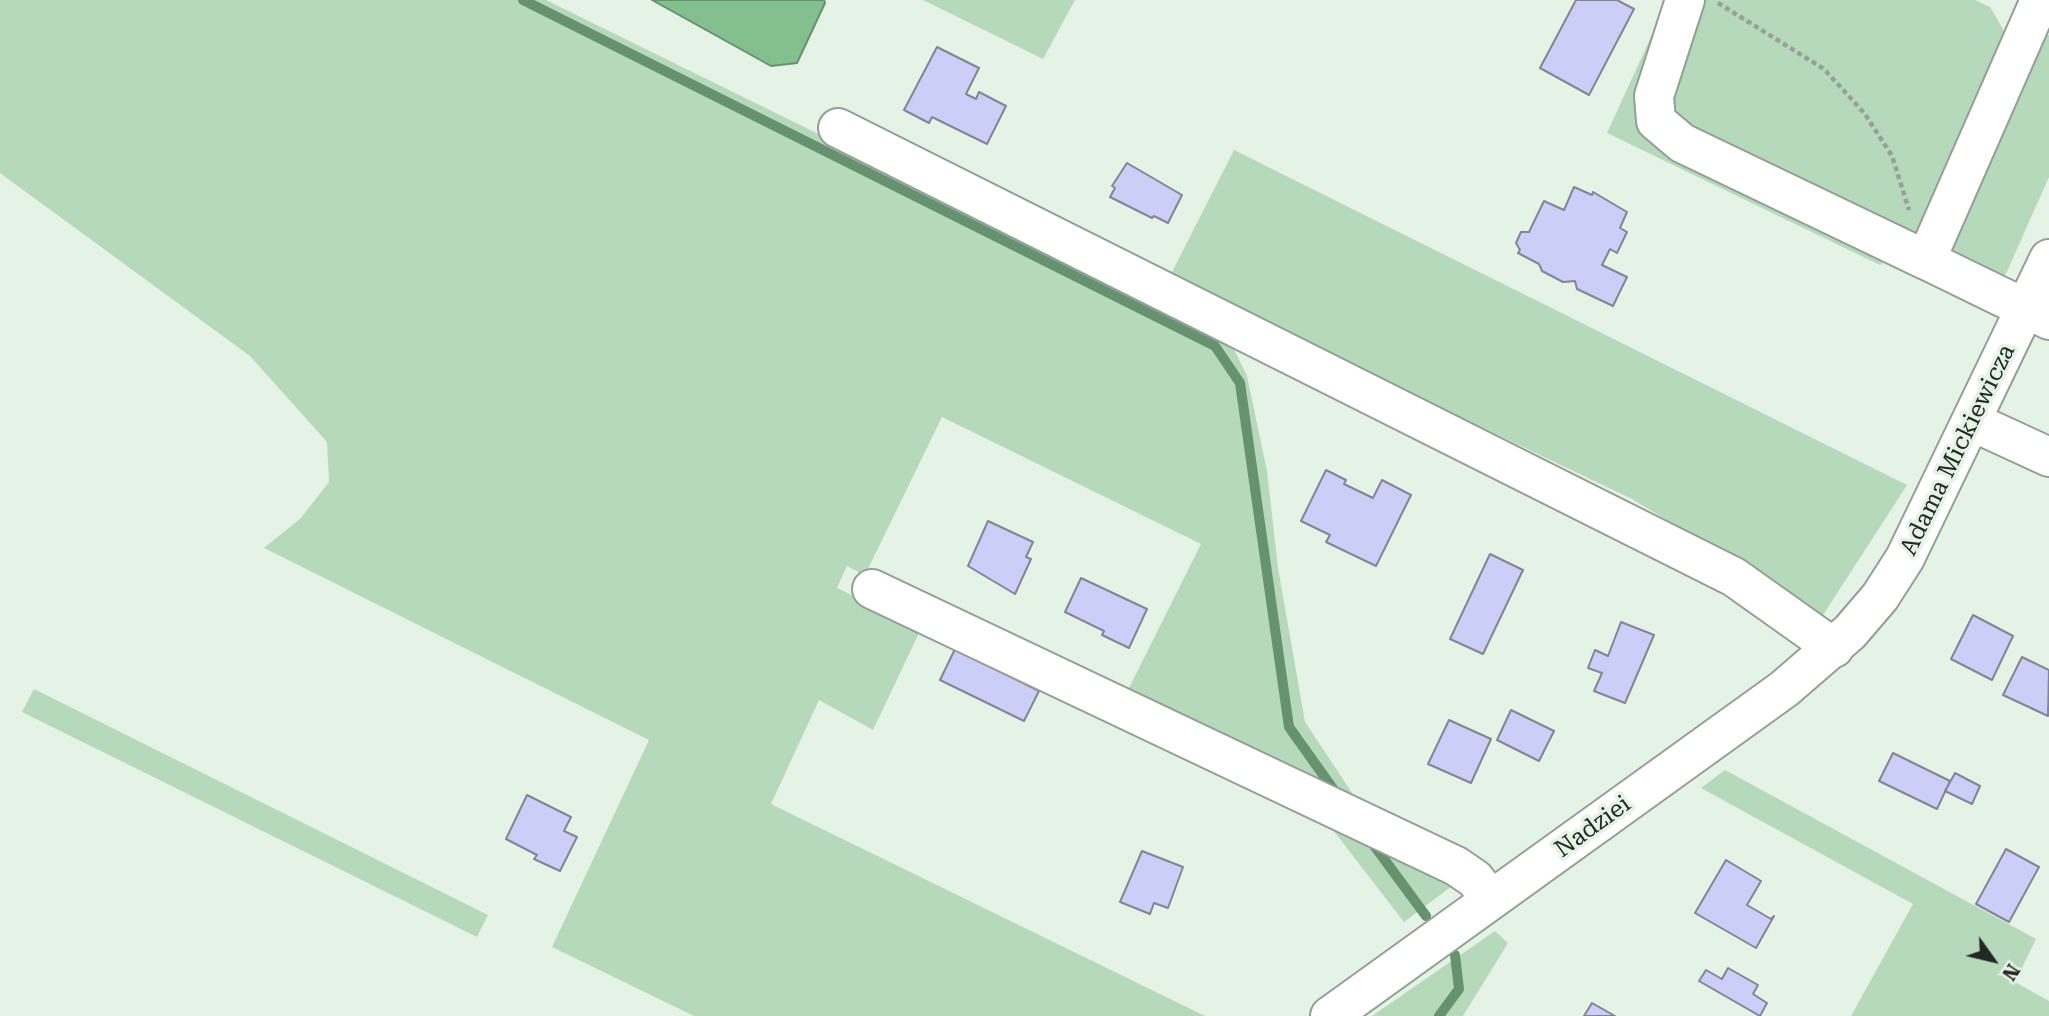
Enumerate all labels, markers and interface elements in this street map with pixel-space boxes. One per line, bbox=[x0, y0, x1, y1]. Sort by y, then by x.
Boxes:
street label: Adama Mickiewicza bbox=[1894, 340, 2022, 560]
street label: Nadziei bbox=[1549, 790, 1637, 864]
north arrow bbox=[1958, 925, 2028, 995]
text: N bbox=[1997, 960, 2024, 985]

